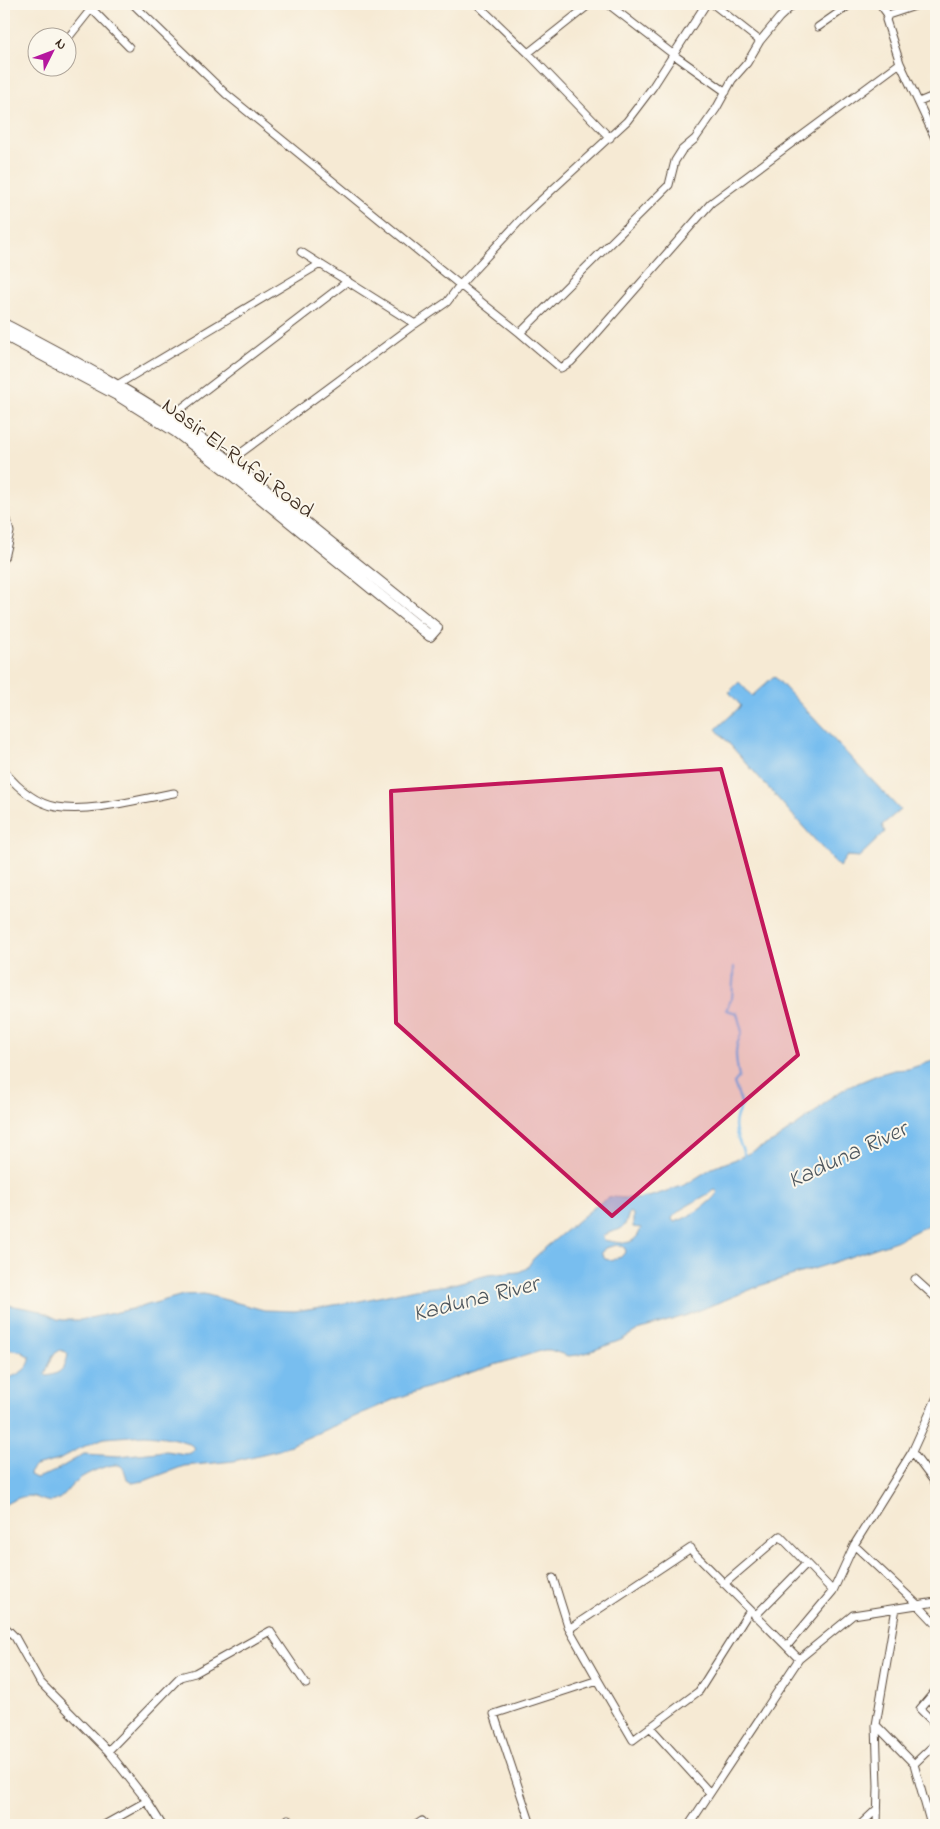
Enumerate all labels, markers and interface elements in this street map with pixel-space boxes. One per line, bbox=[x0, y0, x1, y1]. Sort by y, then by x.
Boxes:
north arrow bbox=[28, 28, 78, 78]
text: N bbox=[50, 34, 72, 55]
street label: Nasir El-Rufai Road bbox=[154, 391, 320, 527]
water label: Kaduna River bbox=[782, 1112, 916, 1199]
water label: Kaduna River bbox=[410, 1267, 545, 1333]

